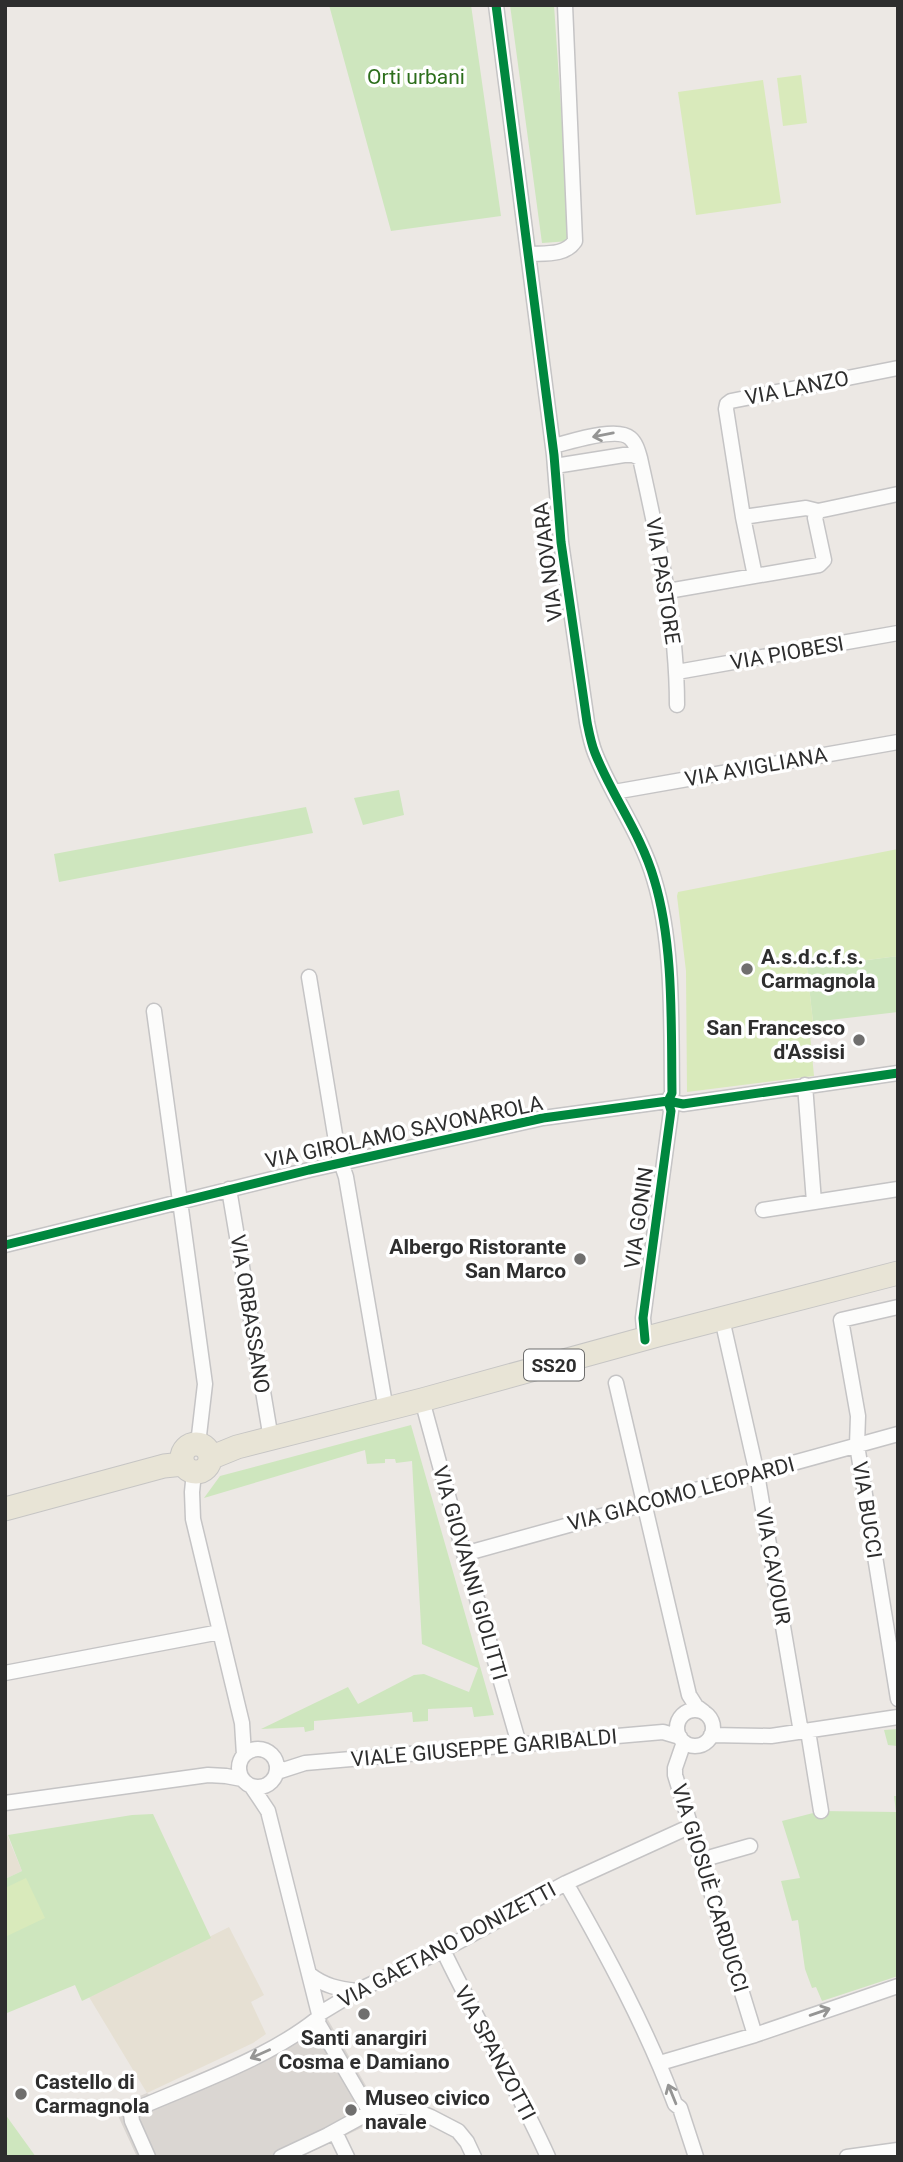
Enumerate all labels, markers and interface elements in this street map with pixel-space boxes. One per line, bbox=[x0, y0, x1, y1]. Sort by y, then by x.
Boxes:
park label: Orti urbani bbox=[367, 65, 465, 89]
street label: VIA LANZO bbox=[743, 366, 851, 410]
one-way arrow bbox=[592, 429, 615, 442]
street label: VIA NOVARA bbox=[529, 501, 567, 623]
street label: VIA PASTORE bbox=[641, 516, 685, 646]
street label: VIA PIOBESI bbox=[728, 631, 846, 675]
street label: VIA AVIGLIANA bbox=[683, 743, 829, 791]
place label: A.s.d.c.f.s. Carmagnola bbox=[761, 945, 876, 993]
marker: A.s.d.c.f.s. Carmagnola bbox=[739, 961, 755, 977]
place label: San Francesco d'Assisi bbox=[706, 1016, 845, 1064]
marker: San Francesco d'Assisi bbox=[851, 1032, 867, 1048]
street label: VIA GIROLAMO SAVONAROLA bbox=[263, 1091, 545, 1173]
street label: VIA GONIN bbox=[620, 1166, 658, 1270]
street label: VIA ORBASSANO bbox=[226, 1233, 274, 1395]
place label: Albergo Ristorante San Marco bbox=[389, 1235, 566, 1283]
marker: Albergo Ristorante San Marco bbox=[572, 1251, 588, 1267]
road number: SS20 bbox=[524, 1350, 584, 1380]
street label: VIA GIACOMO LEOPARDI bbox=[565, 1452, 797, 1536]
street label: VIA BUCCI bbox=[847, 1460, 887, 1560]
street label: VIA GIOVANNI GIOLITTI bbox=[428, 1463, 512, 1683]
street label: VIA CAVOUR bbox=[751, 1505, 795, 1627]
street label: VIALE GIUSEPPE GARIBALDI bbox=[350, 1724, 618, 1772]
street label: VIA GIOSUÈ CARDUCCI bbox=[667, 1781, 753, 1995]
street label: VIA GAETANO DONIZETTI bbox=[334, 1877, 560, 2013]
street label: VIA SPANZOTTI bbox=[450, 1982, 540, 2124]
one-way arrow bbox=[808, 2005, 830, 2017]
marker: Santi anargiri Cosma e Damiano bbox=[356, 2006, 372, 2022]
place label: Santi anargiri Cosma e Damiano bbox=[278, 2026, 450, 2074]
one-way arrow bbox=[249, 2048, 271, 2061]
place label: Castello di Carmagnola bbox=[35, 2070, 150, 2118]
one-way arrow bbox=[664, 2083, 677, 2105]
marker: Castello di Carmagnola bbox=[13, 2086, 29, 2102]
place label: Museo civico navale bbox=[365, 2086, 490, 2134]
marker: Museo civico navale bbox=[343, 2102, 359, 2118]

